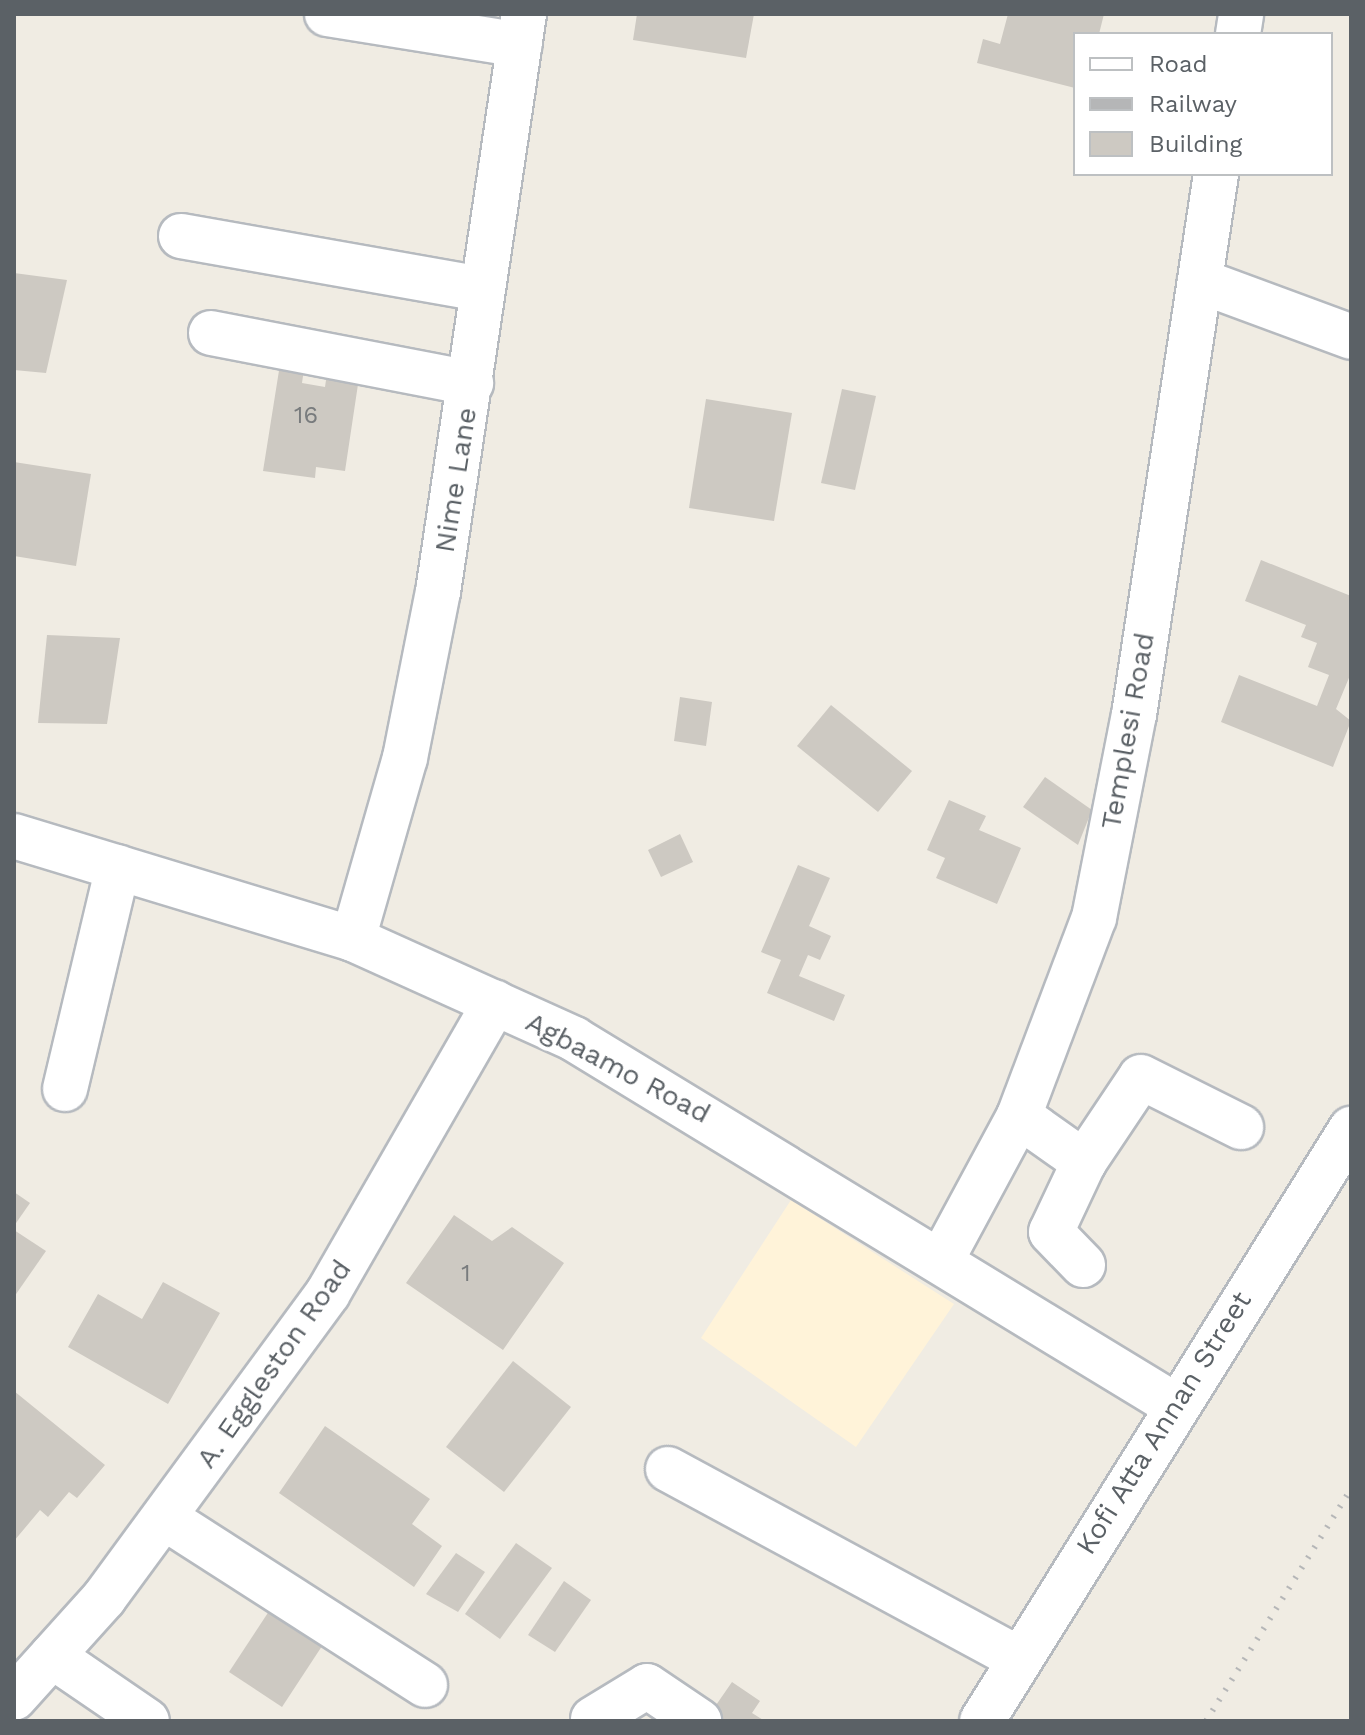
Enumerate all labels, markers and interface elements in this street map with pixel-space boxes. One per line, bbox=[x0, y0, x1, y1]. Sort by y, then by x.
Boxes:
legend bbox=[1073, 32, 1333, 176]
text: Road bbox=[1149, 50, 1208, 78]
text: Railway bbox=[1149, 90, 1237, 118]
text: Building bbox=[1149, 130, 1242, 158]
house number: 16 bbox=[294, 402, 318, 430]
street label: Nime Lane bbox=[428, 405, 484, 555]
street label: Templesi Road bbox=[1094, 630, 1162, 832]
street label: Agbaamo Road bbox=[520, 1005, 716, 1131]
street label: A. Eggleston Road bbox=[190, 1253, 358, 1475]
house number: 1 bbox=[461, 1260, 471, 1288]
street label: Kofi Atta Annan Street bbox=[1069, 1284, 1259, 1562]

